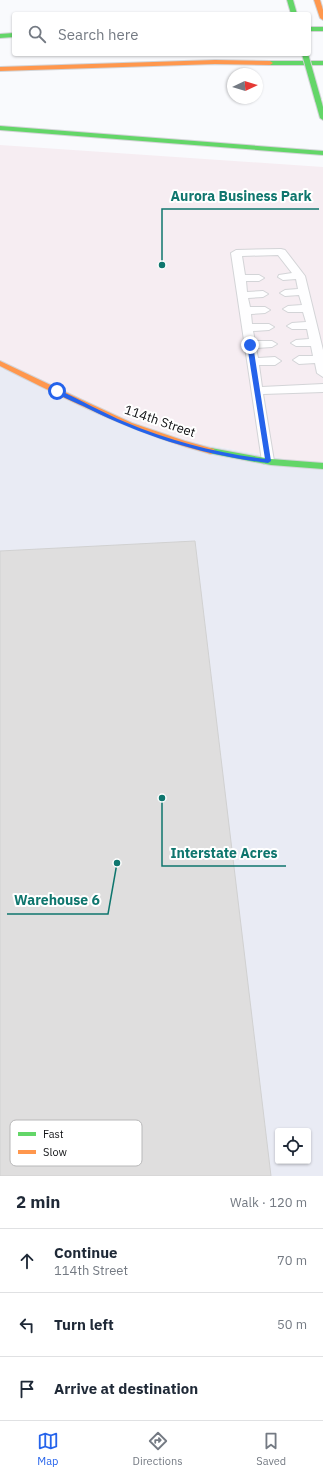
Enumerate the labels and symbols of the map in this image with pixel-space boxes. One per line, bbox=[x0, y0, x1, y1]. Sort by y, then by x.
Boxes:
north arrow bbox=[227, 68, 263, 104]
callout: Aurora Business Park bbox=[162, 183, 319, 209]
text: Aurora Business Park bbox=[170, 187, 312, 205]
route end bbox=[241, 336, 259, 354]
route start bbox=[48, 382, 66, 400]
street label: 114th Street bbox=[122, 401, 198, 441]
callout: Interstate Acres bbox=[162, 840, 286, 866]
text: Interstate Acres bbox=[170, 844, 278, 862]
callout: Warehouse 6 bbox=[7, 888, 108, 914]
text: Warehouse 6 bbox=[14, 891, 100, 909]
legend bbox=[10, 1120, 142, 1166]
text: Fast bbox=[43, 1127, 64, 1141]
text: Slow bbox=[43, 1145, 67, 1159]

